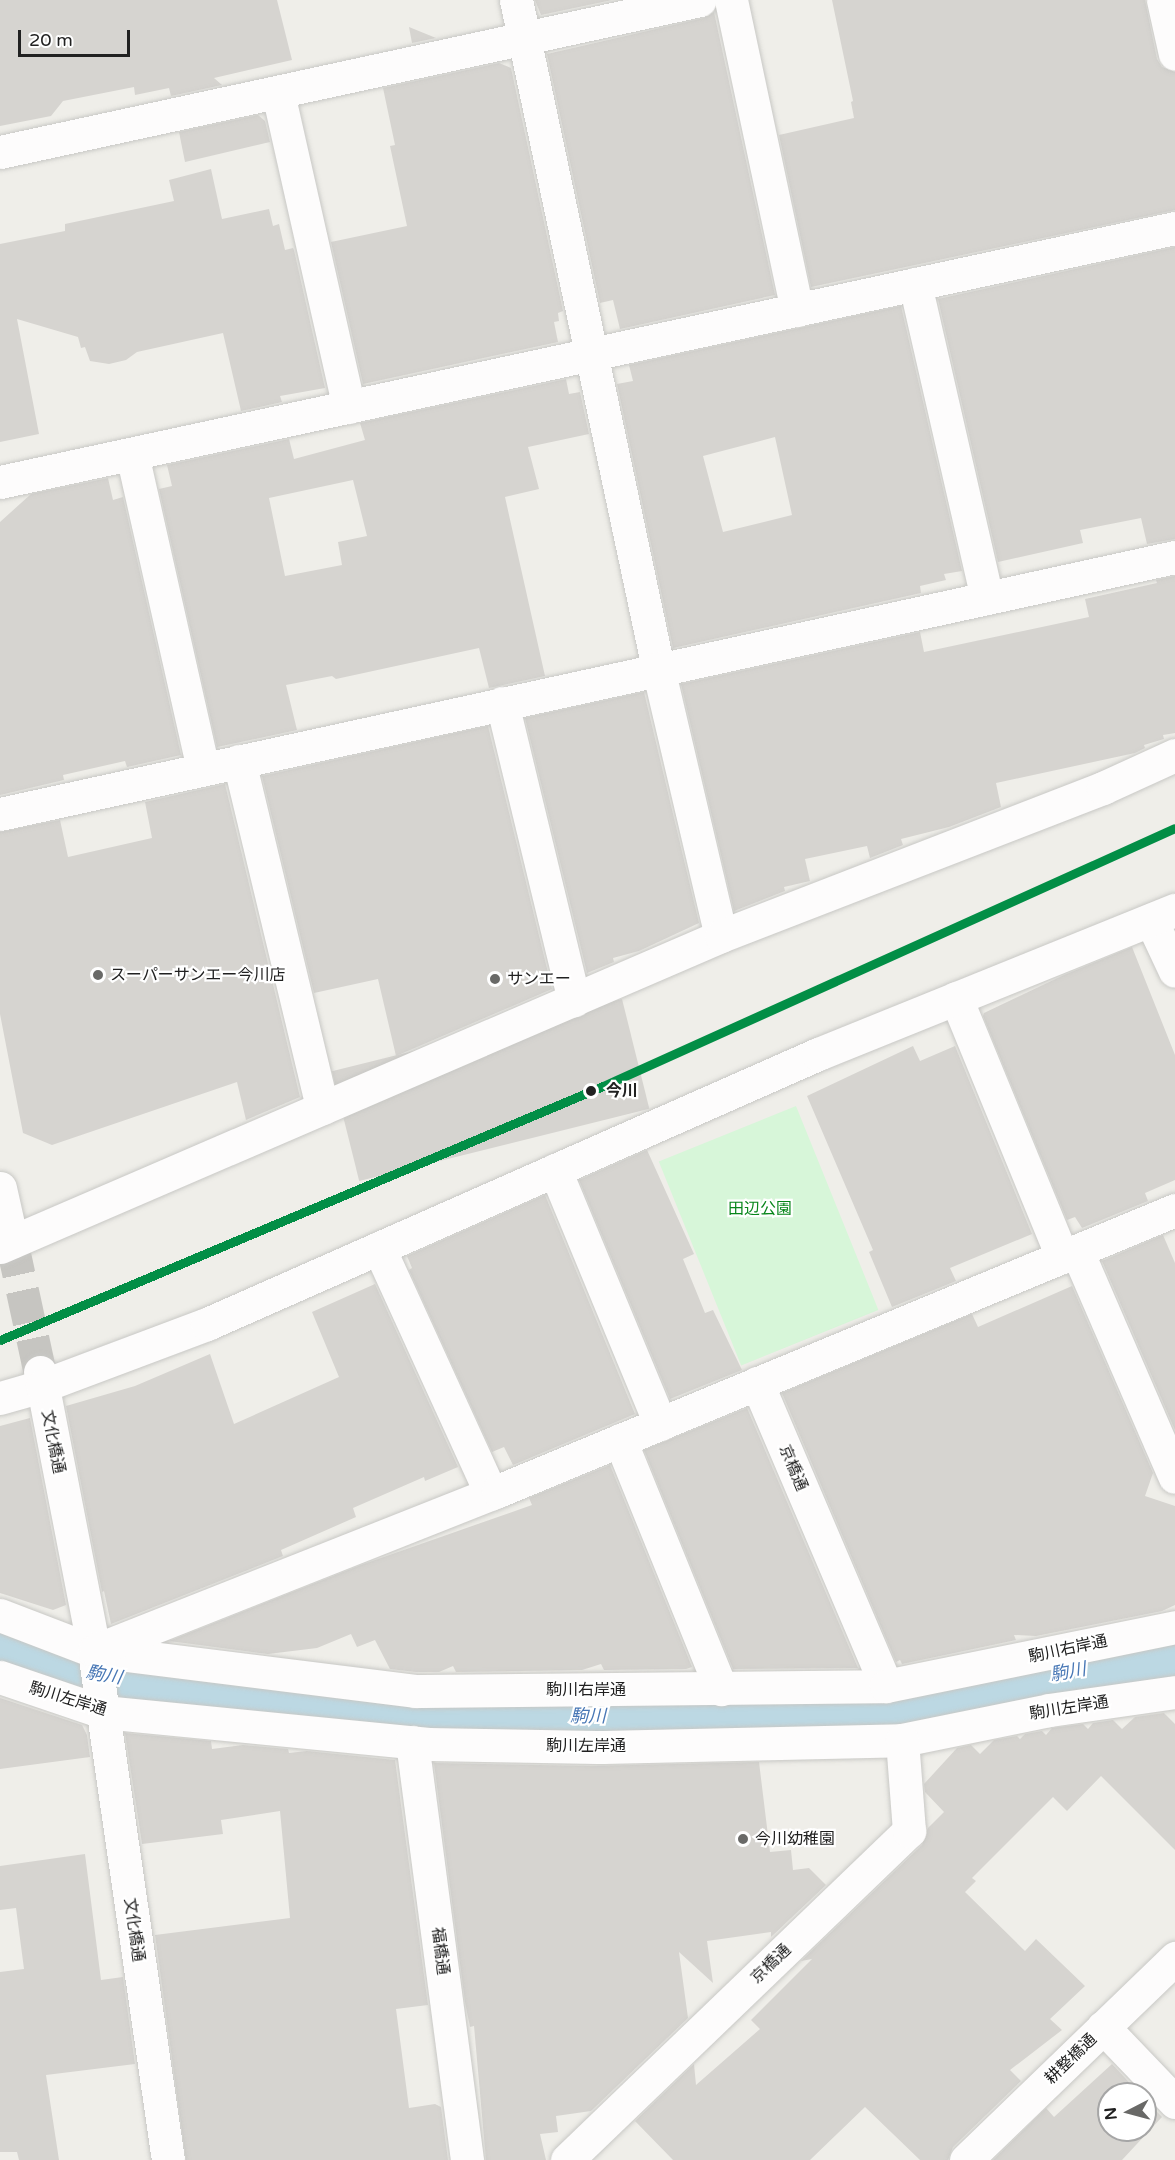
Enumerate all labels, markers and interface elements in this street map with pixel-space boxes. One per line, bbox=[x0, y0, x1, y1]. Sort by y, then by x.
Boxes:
scale bar bbox=[21, 18, 134, 56]
text: 20 m bbox=[29, 29, 73, 51]
place label: スーパーサンエー今川店 bbox=[110, 965, 286, 985]
marker: スーパーサンエー今川店 bbox=[91, 968, 105, 982]
place label: サンエー bbox=[507, 969, 571, 989]
marker: サンエー bbox=[488, 972, 502, 986]
marker: 今川 bbox=[581, 1081, 601, 1101]
place label: 今川 bbox=[606, 1081, 638, 1101]
park label: 田辺公園 bbox=[728, 1199, 792, 1219]
street label: 文化橋通 bbox=[37, 1409, 69, 1475]
street label: 京橋通 bbox=[775, 1442, 811, 1494]
street label: 駒川右岸通 bbox=[1027, 1631, 1109, 1667]
water label: 駒川 bbox=[1048, 1658, 1088, 1686]
water label: 駒川 bbox=[84, 1661, 124, 1689]
street label: 駒川左岸通 bbox=[27, 1678, 109, 1720]
street label: 駒川右岸通 bbox=[546, 1680, 626, 1700]
street label: 駒川左岸通 bbox=[1028, 1692, 1110, 1724]
water label: 駒川 bbox=[570, 1705, 606, 1727]
street label: 駒川左岸通 bbox=[546, 1736, 626, 1756]
place label: 今川幼稚園 bbox=[755, 1829, 835, 1849]
marker: 今川幼稚園 bbox=[736, 1832, 750, 1846]
street label: 文化橋通 bbox=[120, 1897, 148, 1963]
street label: 福橋通 bbox=[428, 1926, 452, 1976]
street label: 京橋通 bbox=[747, 1940, 795, 1988]
street label: 耕整橋通 bbox=[1041, 2030, 1101, 2088]
north arrow bbox=[1097, 2082, 1157, 2142]
text: N bbox=[1100, 2106, 1122, 2121]

